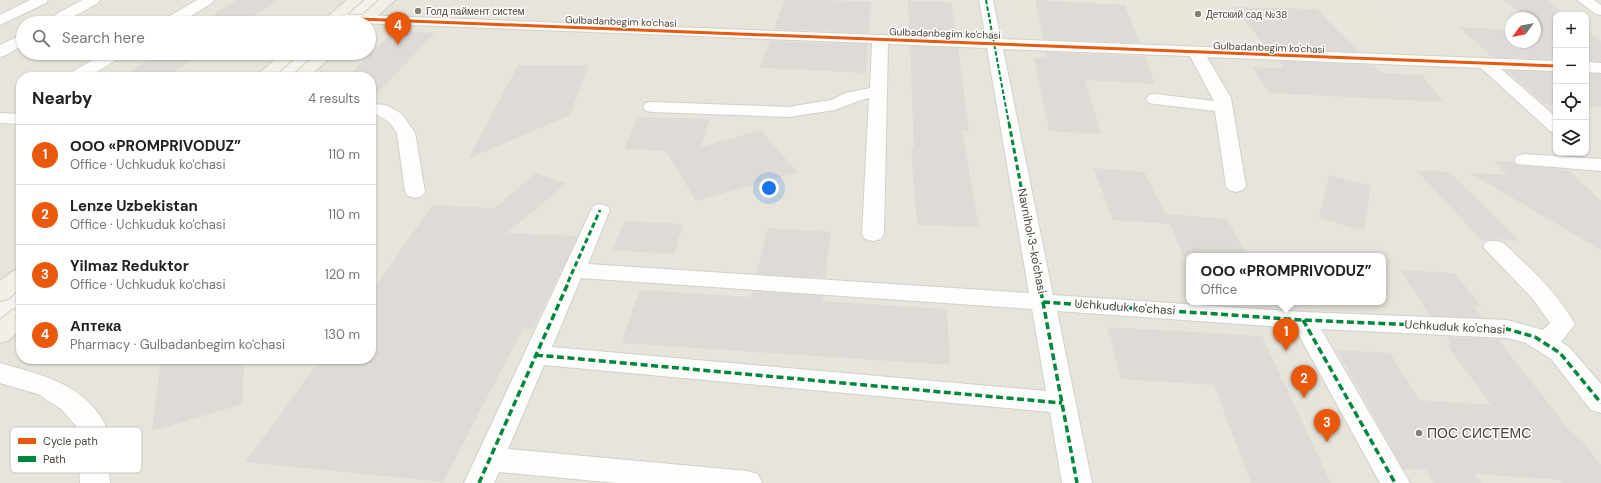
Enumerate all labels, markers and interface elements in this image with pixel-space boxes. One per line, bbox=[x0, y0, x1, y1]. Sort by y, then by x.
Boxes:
place label: Голд паймент систем bbox=[426, 5, 525, 18]
marker: Голд паймент систем bbox=[413, 6, 423, 16]
place label: Детский сад №38 bbox=[1206, 8, 1287, 21]
marker: Детский сад №38 bbox=[1193, 9, 1203, 19]
pin: 4 bbox=[385, 12, 411, 45]
north arrow bbox=[1505, 12, 1541, 48]
map controls bbox=[1553, 12, 1589, 156]
button: + bbox=[1553, 12, 1589, 48]
street label: Gulbadanbegim ko'chasi bbox=[565, 13, 677, 30]
search box bbox=[16, 16, 376, 60]
street label: Gulbadanbegim ko'chasi bbox=[889, 25, 1001, 42]
icon: search bbox=[30, 27, 52, 49]
text: Search here bbox=[62, 28, 145, 48]
street label: Gulbadanbegim ko'chasi bbox=[1213, 39, 1325, 56]
button: − bbox=[1553, 48, 1589, 84]
button: locate bbox=[1553, 84, 1589, 120]
text: Nearby bbox=[32, 87, 92, 109]
text: 4 results bbox=[308, 90, 360, 107]
button: layers bbox=[1553, 120, 1589, 156]
text: ООО «PROMPRIVODUZ” bbox=[70, 136, 241, 156]
text: 1 bbox=[43, 146, 47, 163]
text: 110 m bbox=[328, 146, 360, 163]
text: Office · Uchkuduk ko'chasi bbox=[70, 156, 226, 173]
your location bbox=[759, 178, 779, 198]
street label: Navnihol 3-ko'chasi bbox=[1014, 187, 1050, 295]
text: Lenze Uzbekistan bbox=[70, 196, 198, 216]
text: 2 bbox=[41, 206, 49, 223]
text: 110 m bbox=[328, 206, 360, 223]
text: Office · Uchkuduk ko'chasi bbox=[70, 216, 226, 233]
popup bbox=[1186, 253, 1386, 305]
text: Yilmaz Reduktor bbox=[70, 256, 189, 276]
text: ООО «PROMPRIVODUZ” bbox=[1200, 261, 1372, 281]
text: 3 bbox=[41, 266, 49, 283]
text: 120 m bbox=[325, 266, 360, 283]
text: Office · Uchkuduk ko'chasi bbox=[70, 276, 226, 293]
text: Office bbox=[1200, 281, 1237, 298]
street label: Uchkuduk ko'chasi bbox=[1074, 295, 1176, 319]
text: Аптека bbox=[70, 316, 121, 336]
street label: Uchkuduk ko'chasi bbox=[1404, 316, 1506, 338]
pin: 1 bbox=[1273, 318, 1299, 351]
text: 4 bbox=[41, 326, 49, 343]
text: 130 m bbox=[324, 326, 360, 343]
text: Pharmacy · Gulbadanbegim ko'chasi bbox=[70, 336, 285, 353]
pin: 2 bbox=[1291, 365, 1317, 398]
pin: 3 bbox=[1314, 409, 1340, 442]
place label: ПОС СИСТЕМС bbox=[1427, 424, 1531, 442]
legend bbox=[10, 427, 142, 473]
marker: ПОС СИСТЕМС bbox=[1414, 428, 1424, 438]
text: Cycle path bbox=[43, 434, 98, 448]
text: Path bbox=[43, 452, 66, 466]

